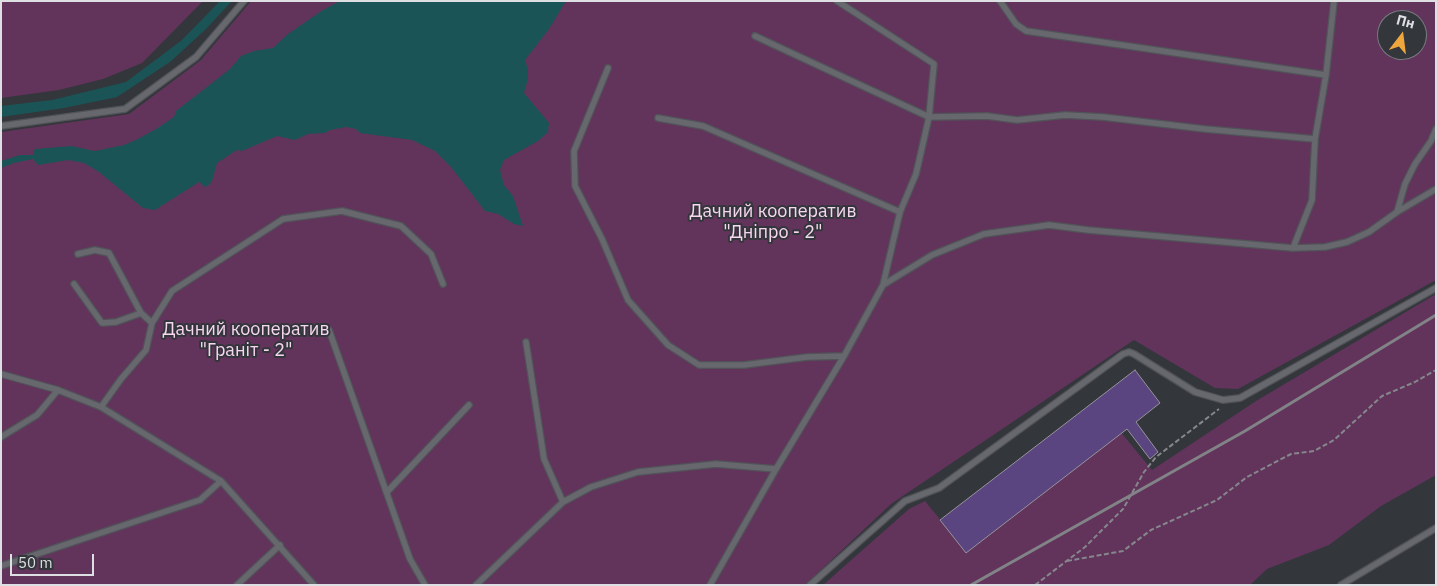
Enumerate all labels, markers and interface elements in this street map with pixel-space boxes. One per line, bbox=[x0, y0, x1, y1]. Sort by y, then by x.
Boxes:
north arrow bbox=[1377, 10, 1427, 60]
text: Пн bbox=[1394, 10, 1417, 33]
park label: Дачний кооператив "Дніпро - 2" bbox=[690, 201, 856, 243]
park label: Дачний кооператив "Граніт - 2" bbox=[163, 319, 329, 362]
scale bar bbox=[12, 544, 96, 576]
text: 50 m bbox=[18, 553, 53, 572]

